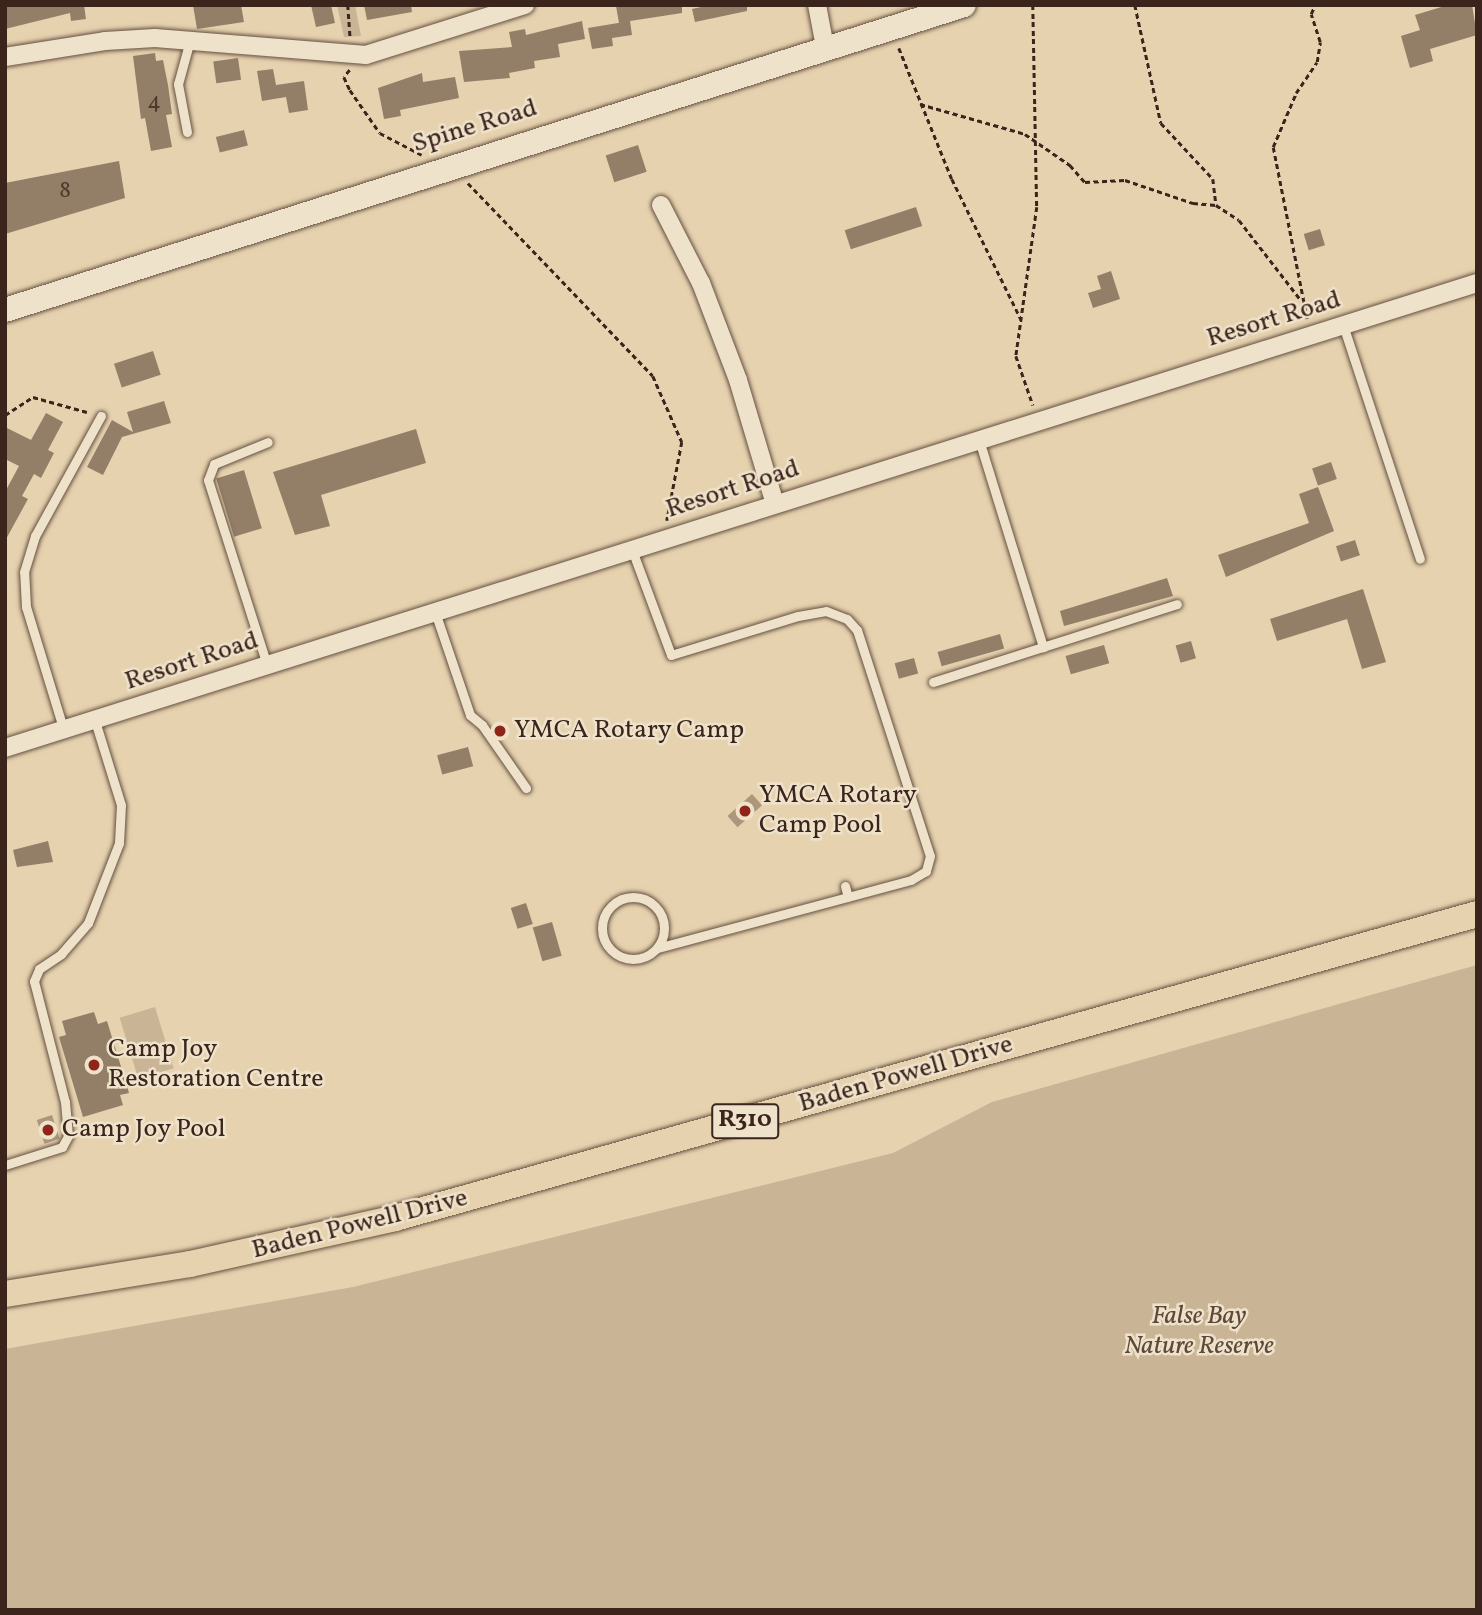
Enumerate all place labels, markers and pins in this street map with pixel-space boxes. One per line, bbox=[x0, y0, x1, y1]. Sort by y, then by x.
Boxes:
place label: YMCA Rotary Camp bbox=[514, 715, 745, 747]
marker: YMCA Rotary Camp bbox=[492, 723, 508, 739]
place label: YMCA Rotary Camp Pool bbox=[759, 780, 917, 842]
marker: YMCA Rotary Camp Pool bbox=[737, 803, 753, 819]
place label: Camp Joy Restoration Centre bbox=[108, 1034, 324, 1096]
marker: Camp Joy Restoration Centre bbox=[86, 1057, 102, 1073]
place label: Camp Joy Pool bbox=[62, 1114, 226, 1146]
marker: Camp Joy Pool bbox=[40, 1122, 56, 1138]

